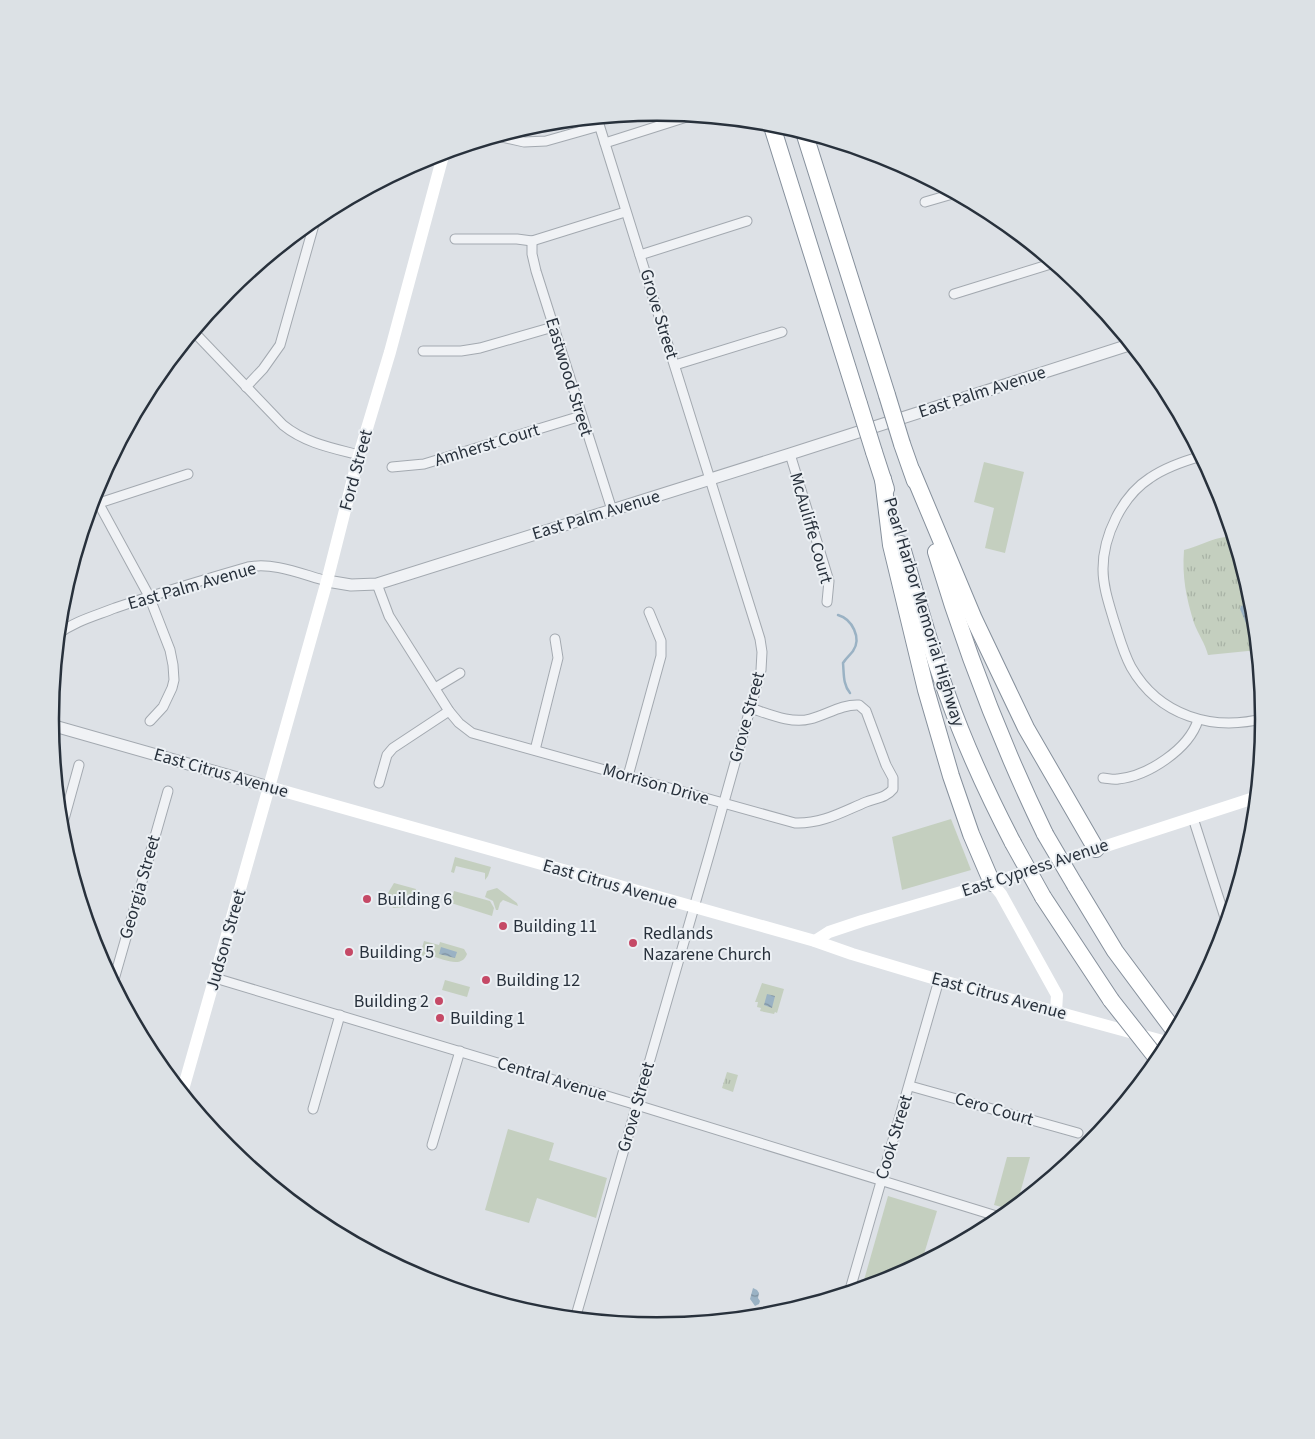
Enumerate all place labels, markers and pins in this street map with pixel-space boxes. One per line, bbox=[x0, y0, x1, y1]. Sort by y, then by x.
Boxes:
place label: Building 6 bbox=[377, 887, 452, 912]
marker: Building 6 bbox=[361, 893, 373, 905]
place label: Building 11 bbox=[513, 914, 597, 939]
marker: Building 11 bbox=[497, 920, 509, 932]
place label: Redlands Nazarene Church bbox=[643, 921, 771, 967]
marker: Redlands Nazarene Church bbox=[627, 937, 639, 949]
place label: Building 5 bbox=[359, 940, 434, 965]
marker: Building 5 bbox=[343, 946, 355, 958]
place label: Building 12 bbox=[496, 968, 580, 993]
marker: Building 12 bbox=[480, 974, 492, 986]
place label: Building 2 bbox=[354, 989, 429, 1014]
marker: Building 2 bbox=[433, 995, 445, 1007]
place label: Building 1 bbox=[450, 1006, 525, 1031]
marker: Building 1 bbox=[434, 1012, 446, 1024]

